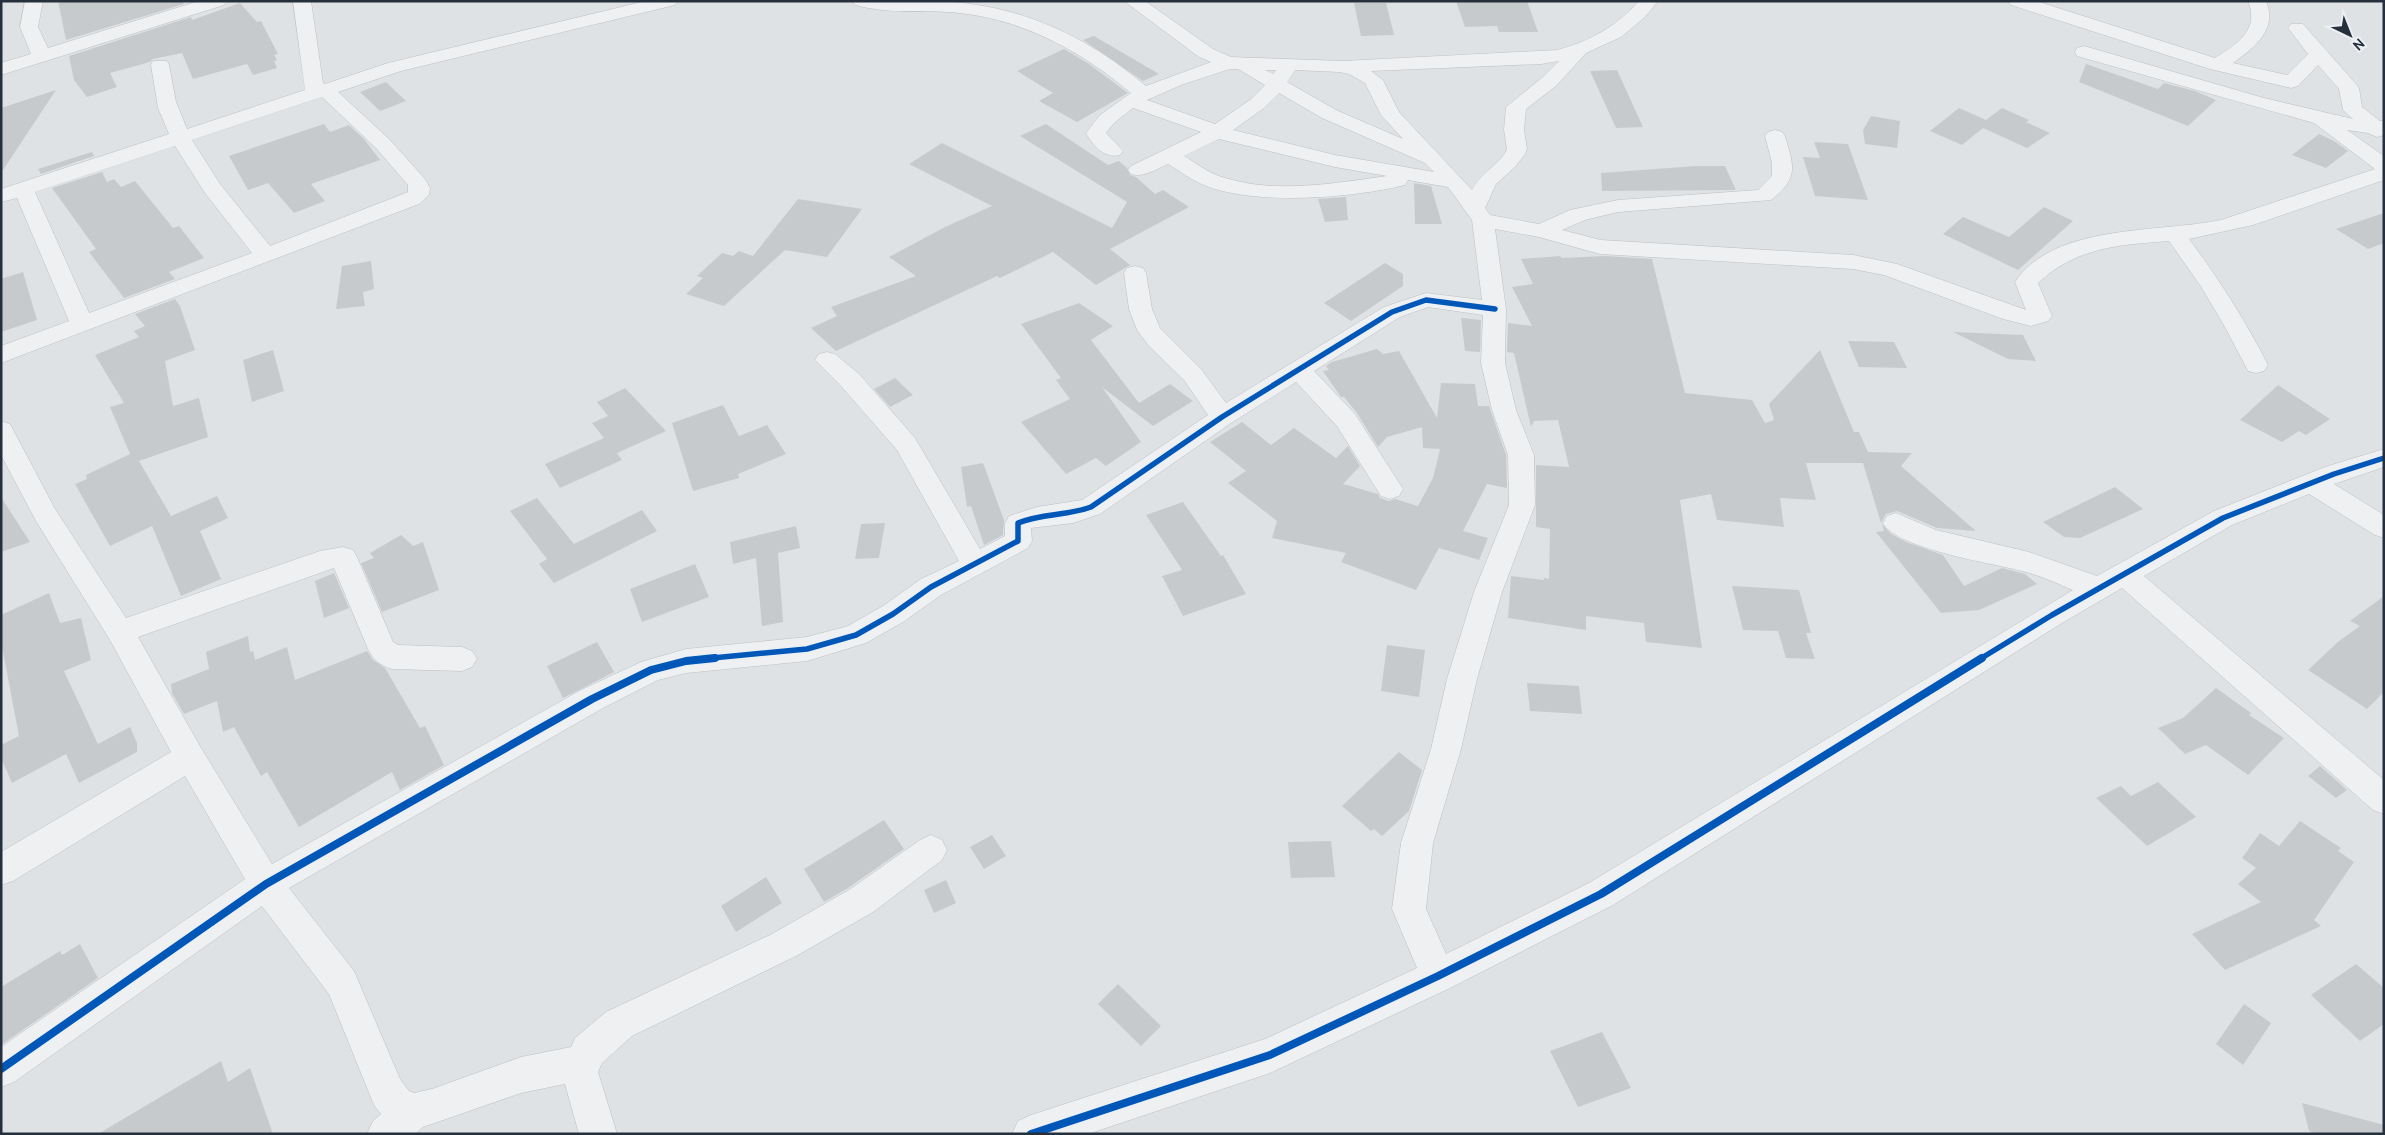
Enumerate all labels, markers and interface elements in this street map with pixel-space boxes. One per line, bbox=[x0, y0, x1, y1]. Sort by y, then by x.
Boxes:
north arrow bbox=[2325, 10, 2375, 60]
text: N bbox=[2349, 35, 2369, 54]

